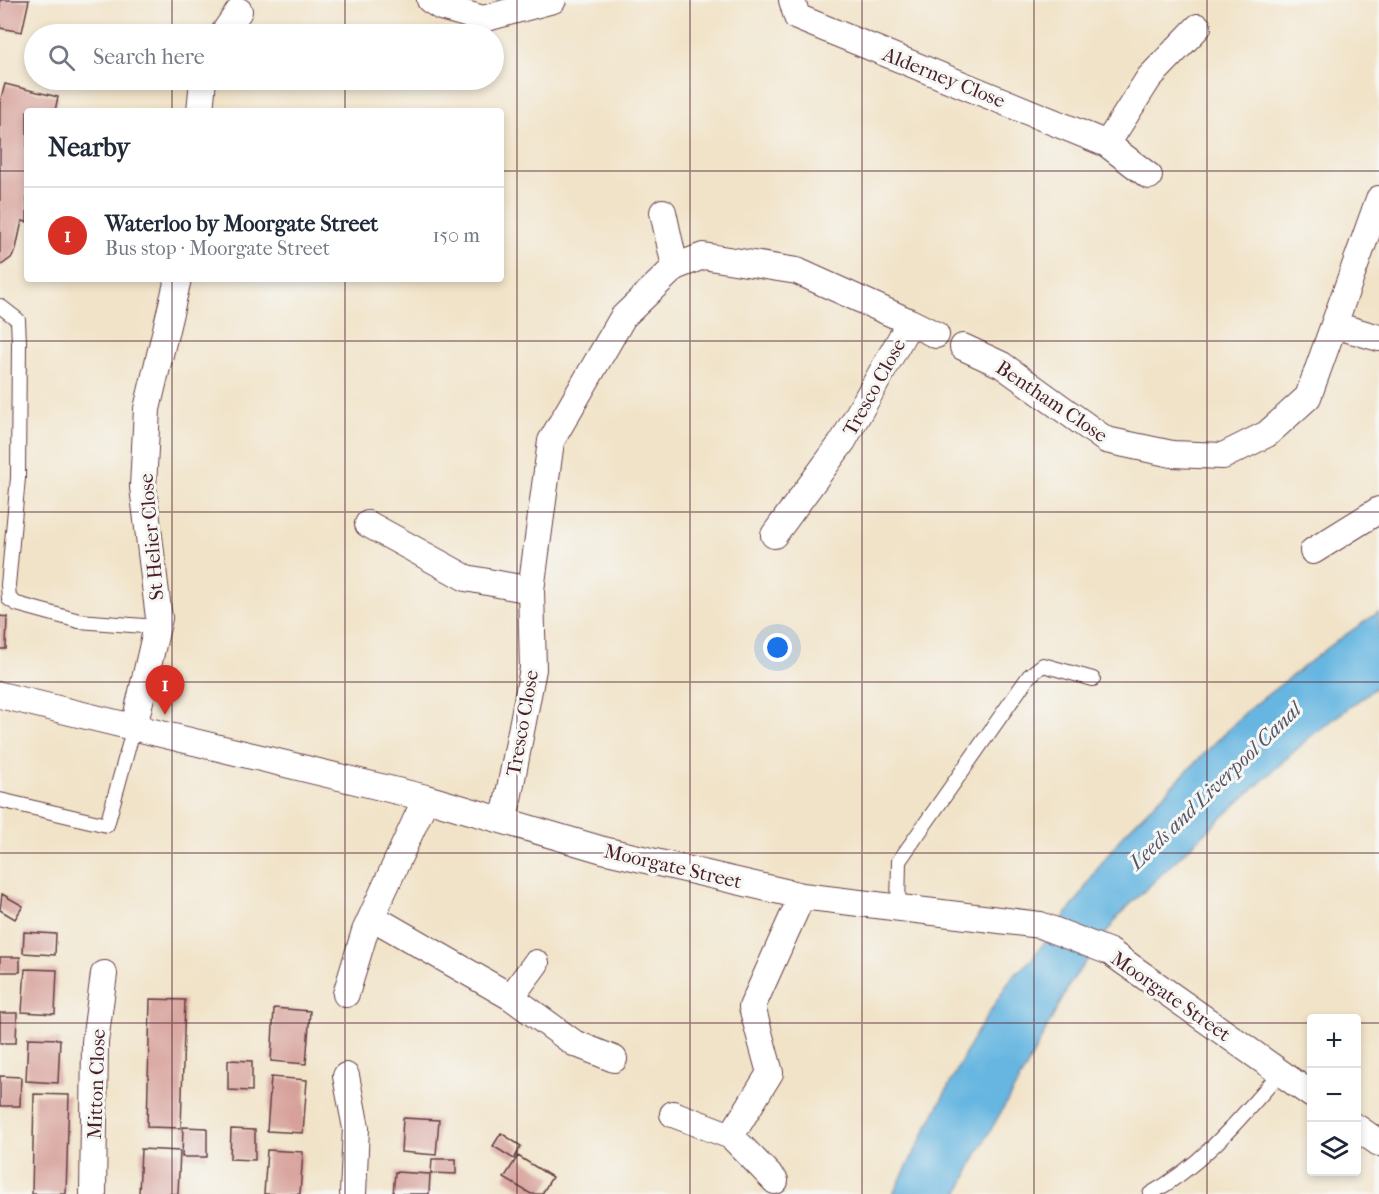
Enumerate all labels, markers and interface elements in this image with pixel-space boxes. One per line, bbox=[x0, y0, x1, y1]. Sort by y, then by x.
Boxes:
search box bbox=[24, 24, 504, 90]
icon: search bbox=[45, 41, 78, 74]
street label: Alderney Close bbox=[878, 42, 1008, 113]
text: Search here bbox=[93, 44, 205, 70]
text: Nearby bbox=[48, 132, 130, 163]
text: Waterloo by Moorgate Street bbox=[105, 211, 378, 237]
text: 1 bbox=[64, 224, 71, 247]
text: 150 m bbox=[432, 224, 480, 247]
text: Bus stop · Moorgate Street bbox=[105, 237, 330, 260]
street label: Tresco Close bbox=[838, 335, 911, 440]
street label: Bentham Close bbox=[992, 356, 1112, 447]
street label: St Helier Close bbox=[134, 472, 169, 601]
your location bbox=[763, 633, 792, 662]
pin: 1 bbox=[146, 666, 184, 715]
street label: Tresco Close bbox=[502, 668, 543, 778]
water label: Leeds and Liverpool Canal bbox=[1123, 696, 1308, 876]
street label: Moorgate Street bbox=[602, 839, 744, 894]
street label: Moorgate Street bbox=[1107, 947, 1235, 1046]
map controls bbox=[1307, 1014, 1361, 1176]
button: + bbox=[1307, 1014, 1361, 1068]
street label: Mitton Close bbox=[83, 1028, 110, 1140]
button: − bbox=[1307, 1068, 1361, 1122]
button: layers bbox=[1307, 1122, 1361, 1176]

